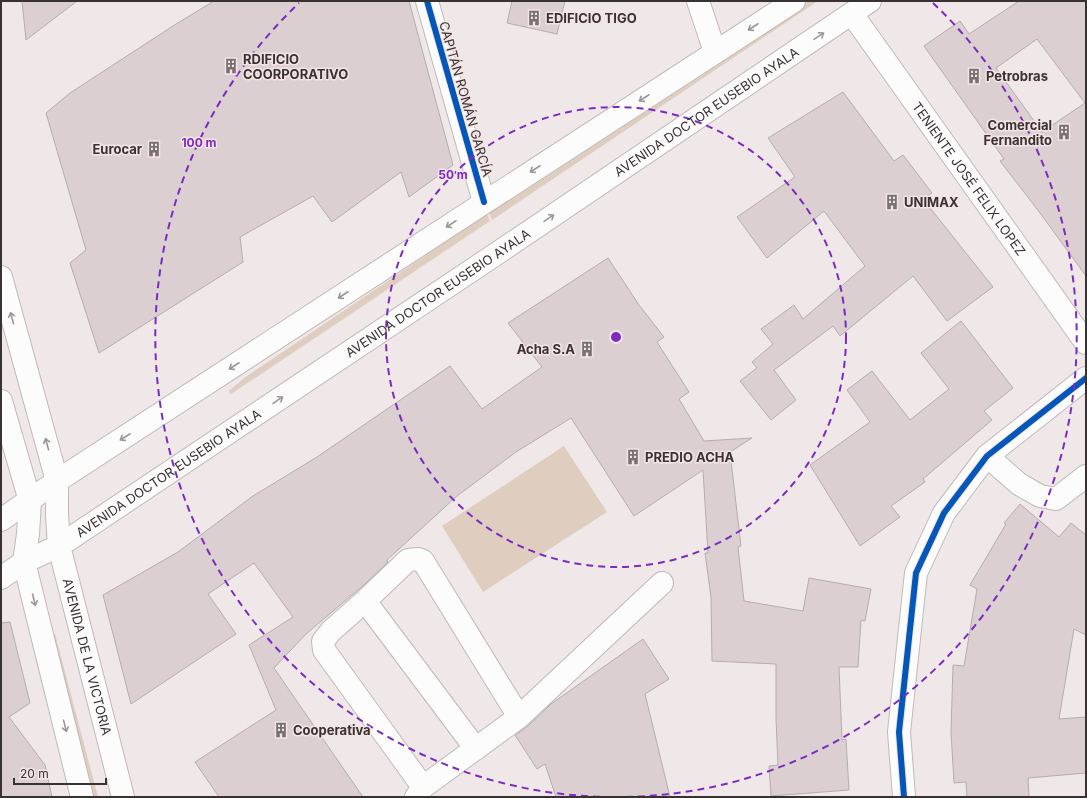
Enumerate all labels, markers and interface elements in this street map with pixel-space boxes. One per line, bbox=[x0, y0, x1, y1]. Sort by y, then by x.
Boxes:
building icon: EDIFICIO TIGO bbox=[525, 9, 543, 27]
place label: EDIFICIO TIGO bbox=[546, 10, 637, 26]
street label: CAPITÁN ROMÁN GARCÍA bbox=[436, 19, 496, 179]
one-way arrow bbox=[748, 23, 759, 31]
one-way arrow bbox=[814, 32, 825, 40]
street label: AVENIDA DOCTOR EUSEBIO AYALA bbox=[611, 44, 802, 180]
place label: RDIFICIO COORPORATIVO bbox=[243, 51, 348, 82]
building icon: RDIFICIO COORPORATIVO bbox=[222, 57, 240, 75]
building icon: Petrobras bbox=[965, 67, 983, 85]
place label: Petrobras bbox=[986, 68, 1048, 84]
one-way arrow bbox=[639, 94, 650, 102]
street label: TENIENTE JOSÉ FELIX LOPEZ bbox=[909, 99, 1029, 258]
place label: Comercial Fernandito bbox=[984, 117, 1052, 148]
building icon: Comercial Fernandito bbox=[1055, 123, 1073, 141]
text: 100 m bbox=[181, 135, 217, 150]
building icon: Eurocar bbox=[145, 140, 163, 158]
place label: Eurocar bbox=[92, 141, 143, 157]
one-way arrow bbox=[530, 165, 541, 173]
text: 50 m bbox=[438, 167, 468, 182]
building icon: UNIMAX bbox=[883, 193, 901, 211]
place label: UNIMAX bbox=[904, 194, 959, 210]
one-way arrow bbox=[543, 214, 554, 222]
one-way arrow bbox=[446, 219, 457, 228]
street label: AVENIDA DOCTOR EUSEBIO AYALA bbox=[342, 225, 533, 360]
one-way arrow bbox=[337, 290, 348, 299]
one-way arrow bbox=[8, 312, 15, 325]
centre of rings bbox=[609, 330, 623, 344]
building icon: Acha S.A bbox=[578, 340, 596, 358]
place label: Acha S.A bbox=[517, 341, 575, 357]
one-way arrow bbox=[229, 362, 240, 370]
one-way arrow bbox=[272, 395, 284, 403]
street label: AVENIDA DOCTOR EUSEBIO AYALA bbox=[73, 405, 264, 540]
one-way arrow bbox=[120, 433, 131, 441]
one-way arrow bbox=[42, 437, 50, 450]
building icon: PREDIO ACHA bbox=[624, 448, 642, 466]
place label: PREDIO ACHA bbox=[645, 449, 734, 465]
street label: AVENIDA DE LA VICTORIA bbox=[60, 577, 115, 737]
one-way arrow bbox=[30, 593, 38, 606]
one-way arrow bbox=[62, 719, 69, 732]
building icon: Cooperativa bbox=[272, 721, 290, 739]
place label: Cooperativa bbox=[293, 722, 371, 738]
scale bar bbox=[14, 760, 106, 786]
text: 20 m bbox=[20, 766, 49, 781]

